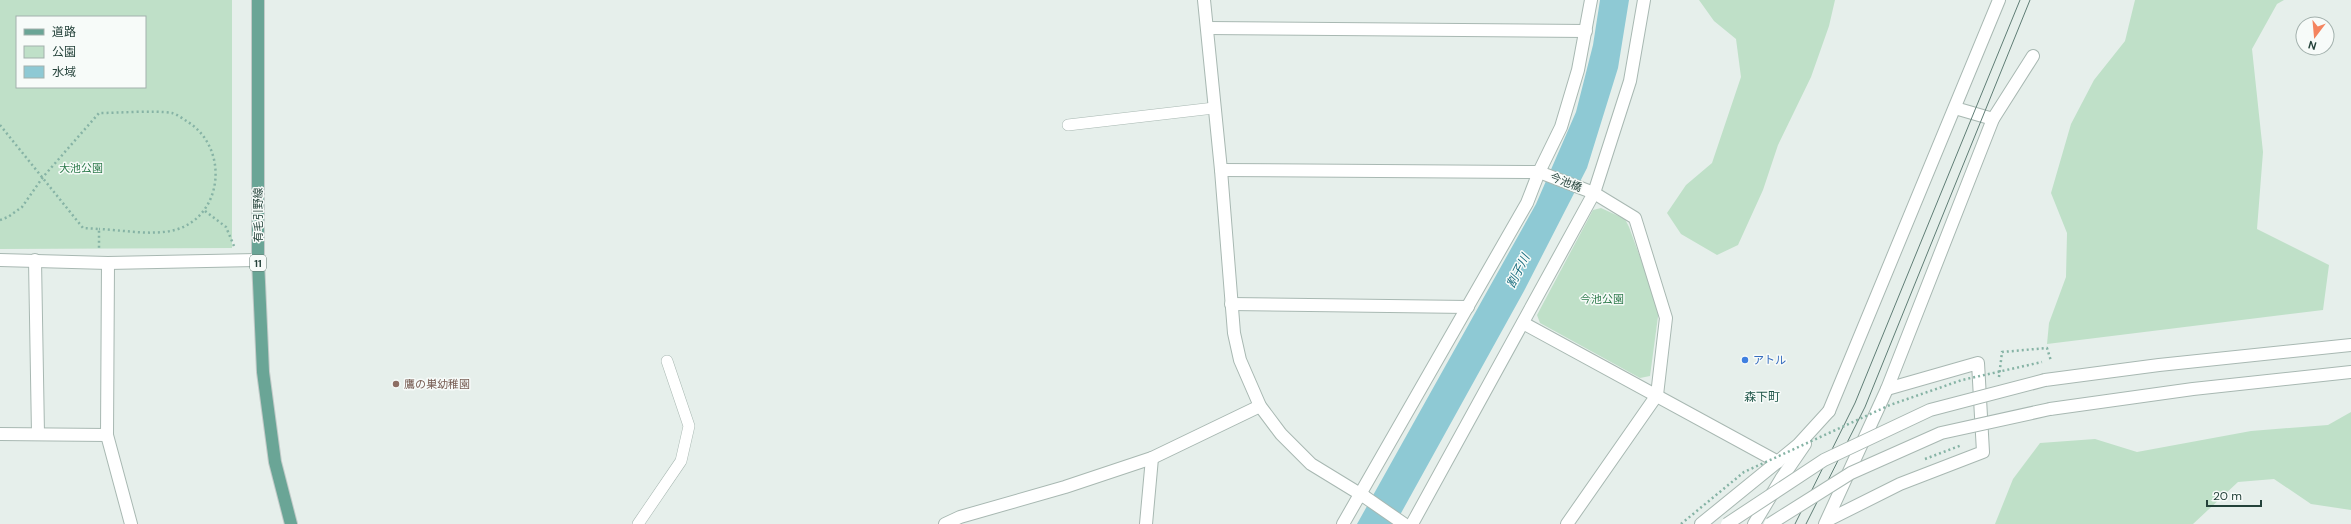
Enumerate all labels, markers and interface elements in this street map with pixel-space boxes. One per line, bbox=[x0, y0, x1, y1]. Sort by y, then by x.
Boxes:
legend bbox=[16, 16, 146, 88]
north arrow bbox=[2295, 16, 2335, 56]
text: 道路 bbox=[52, 24, 76, 40]
text: N bbox=[2306, 38, 2318, 53]
text: 公園 bbox=[52, 44, 76, 60]
text: 水域 bbox=[52, 64, 76, 80]
park label: 大池公園 bbox=[59, 161, 103, 175]
street label: 今池橋 bbox=[1548, 170, 1584, 194]
street label: 有毛引野線 bbox=[251, 188, 265, 243]
water label: 割子川 bbox=[1503, 250, 1534, 291]
road number: 11 bbox=[250, 255, 266, 271]
park label: 今池公園 bbox=[1580, 292, 1624, 306]
place label: アトル bbox=[1753, 353, 1786, 367]
marker: アトル bbox=[1740, 355, 1750, 365]
place label: 鷹の巣幼稚園 bbox=[404, 377, 470, 391]
marker: 鷹の巣幼稚園 bbox=[391, 379, 401, 389]
district label: 森下町 bbox=[1744, 389, 1780, 405]
scale bar bbox=[2207, 482, 2261, 508]
text: 20 m bbox=[2213, 488, 2242, 504]

